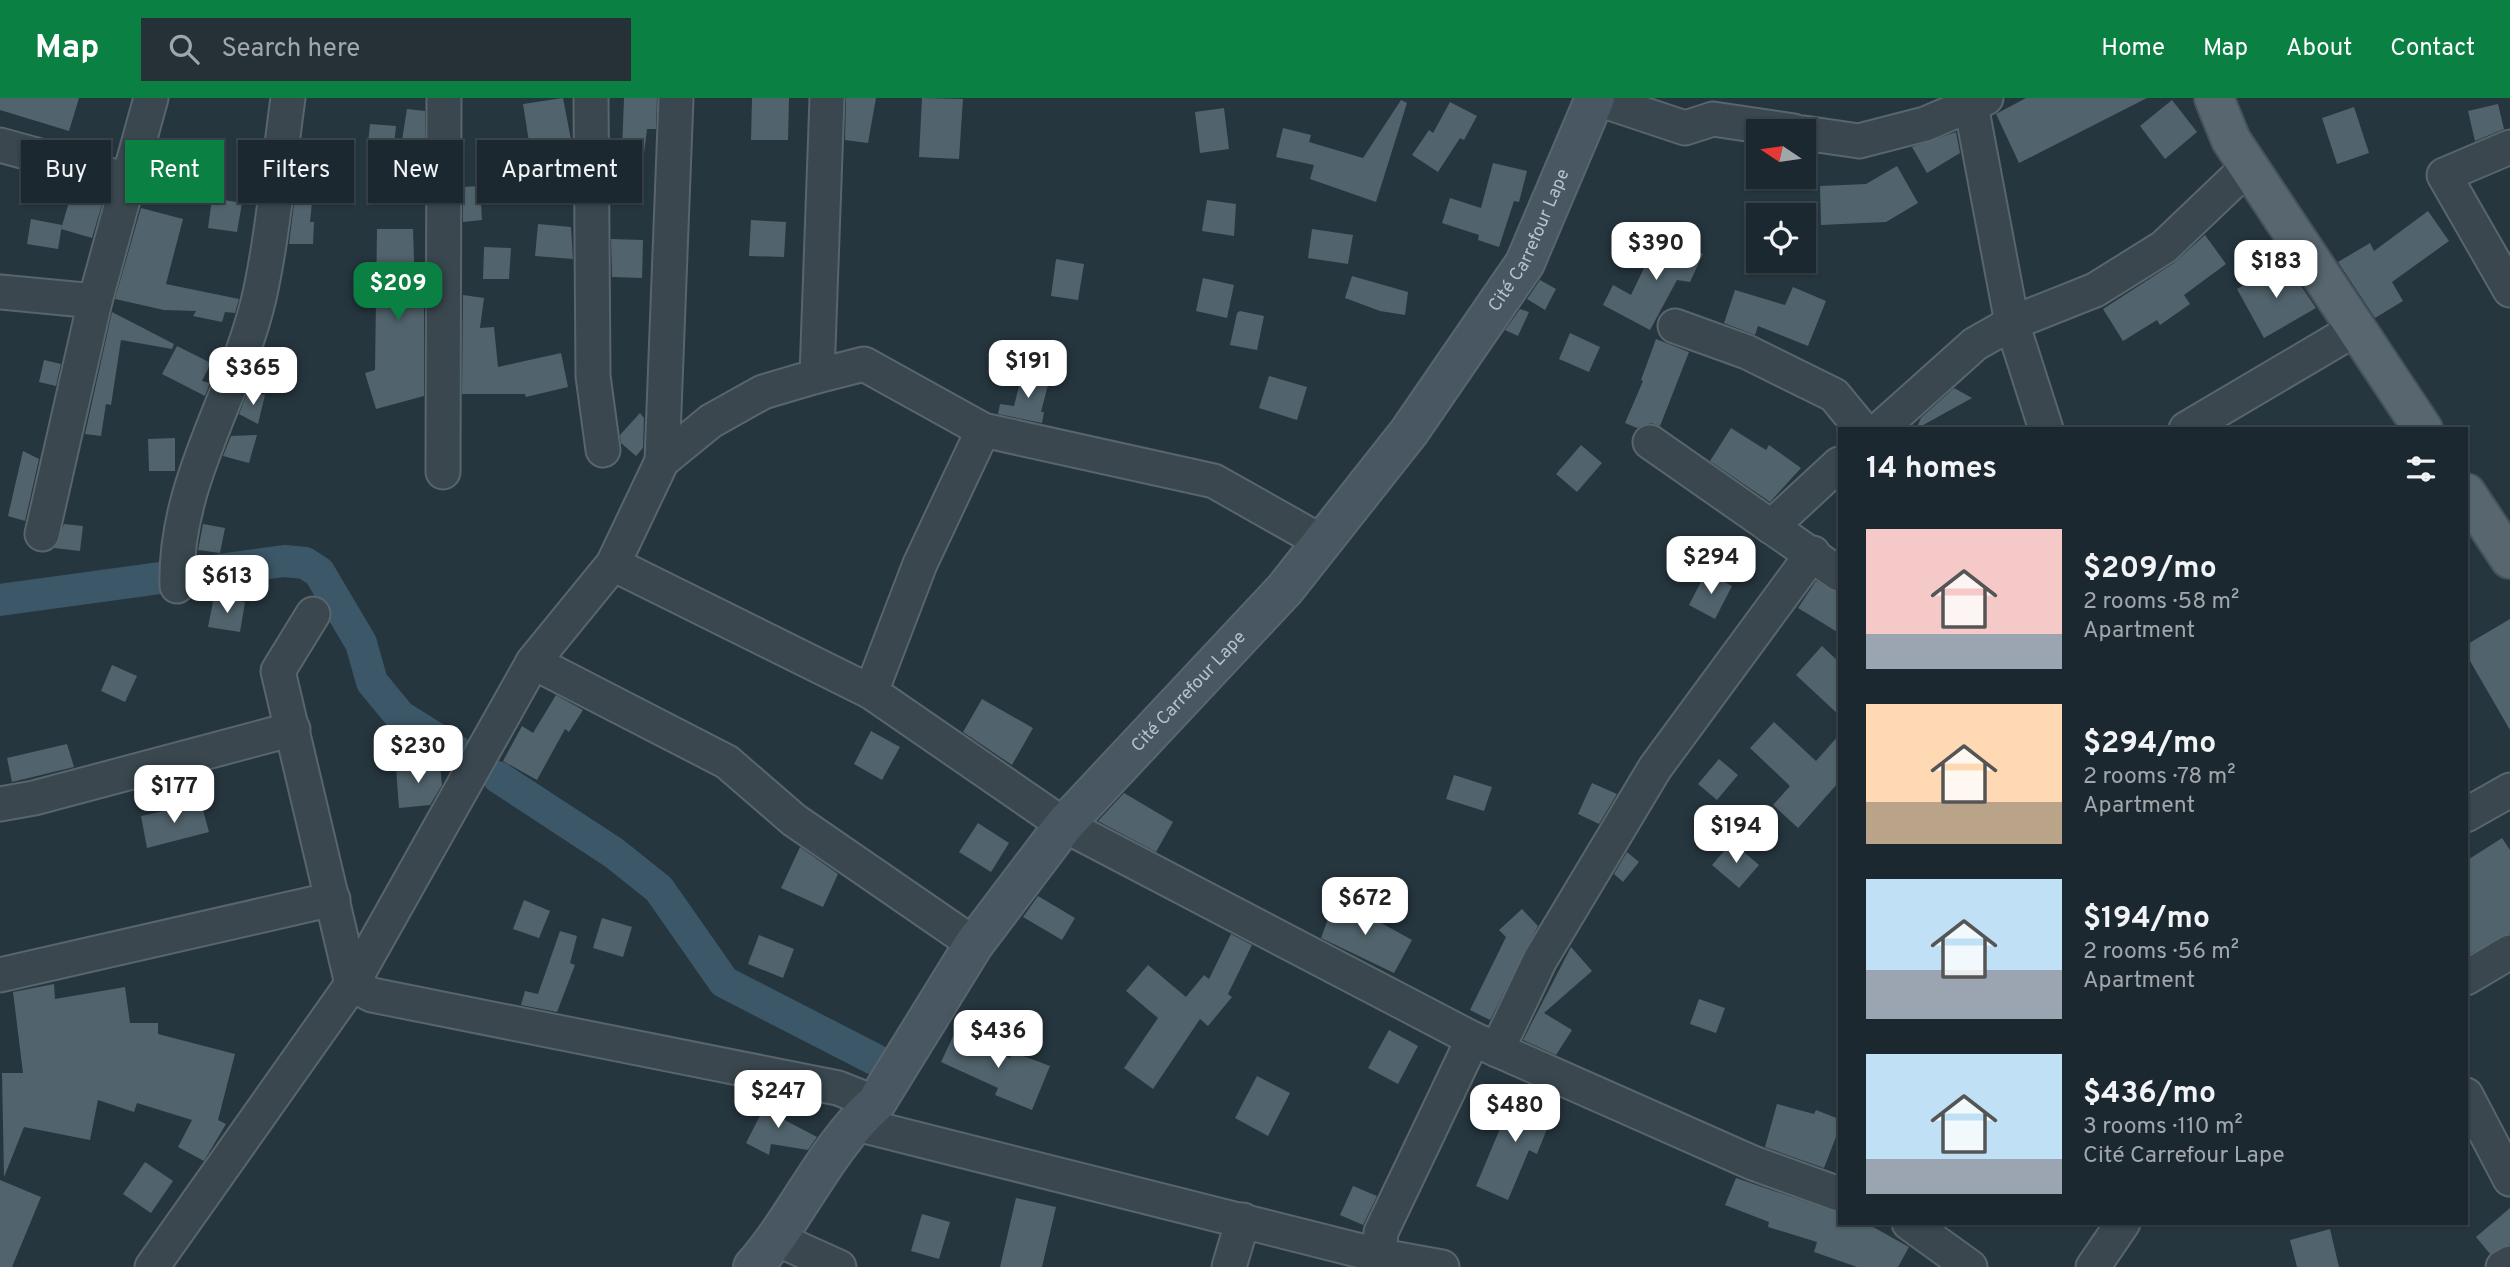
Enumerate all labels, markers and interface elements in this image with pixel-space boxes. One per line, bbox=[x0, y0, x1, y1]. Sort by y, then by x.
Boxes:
search box bbox=[141, 18, 631, 81]
text: Map bbox=[35, 28, 99, 70]
icon: search bbox=[165, 30, 203, 68]
text: Search here bbox=[221, 33, 360, 66]
text: Home bbox=[2101, 34, 2165, 64]
text: Map bbox=[2203, 34, 2248, 64]
text: About bbox=[2286, 34, 2352, 64]
text: Contact bbox=[2390, 34, 2475, 64]
north arrow bbox=[1746, 119, 1816, 189]
map controls bbox=[1746, 119, 1816, 273]
chip: Buy bbox=[21, 140, 111, 203]
chip: Rent bbox=[125, 140, 224, 203]
chip: Filters bbox=[238, 140, 354, 203]
chip: New bbox=[368, 140, 463, 203]
chip: Apartment bbox=[477, 140, 642, 203]
street label: Cité Carrefour Lape bbox=[1483, 165, 1575, 316]
button: locate bbox=[1746, 203, 1816, 273]
pin: $390 bbox=[1615, 222, 1697, 282]
text: $390 bbox=[1628, 230, 1684, 259]
pin: $183 bbox=[2235, 240, 2317, 300]
text: $183 bbox=[2250, 248, 2302, 277]
pin: $209 bbox=[357, 262, 439, 322]
text: $209 bbox=[369, 270, 427, 299]
pin: $191 bbox=[987, 341, 1069, 400]
pin: $365 bbox=[212, 348, 294, 407]
text: $191 bbox=[1005, 348, 1051, 377]
text: $365 bbox=[225, 355, 281, 384]
icon: filters bbox=[2402, 450, 2440, 488]
text: 14 homes bbox=[1866, 451, 1997, 488]
pin: $294 bbox=[1670, 536, 1752, 596]
text: $294 bbox=[1683, 544, 1739, 573]
text: $209/mo bbox=[2083, 551, 2217, 588]
pin: $613 bbox=[186, 556, 268, 615]
icon: home bbox=[1922, 557, 2006, 641]
text: $613 bbox=[201, 563, 253, 592]
text: 2 rooms · 58 m² bbox=[2083, 588, 2239, 617]
text: Apartment bbox=[2083, 617, 2195, 646]
street label: Cité Carrefour Lape bbox=[1126, 626, 1251, 757]
pin: $230 bbox=[377, 726, 459, 785]
text: $294/mo bbox=[2083, 726, 2216, 763]
icon: home bbox=[1922, 732, 2006, 816]
text: $230 bbox=[390, 733, 446, 762]
text: 2 rooms · 78 m² bbox=[2083, 763, 2236, 792]
pin: $177 bbox=[133, 766, 215, 825]
text: $177 bbox=[150, 773, 198, 802]
text: Apartment bbox=[2083, 792, 2195, 821]
pin: $194 bbox=[1695, 806, 1777, 865]
text: $194 bbox=[1710, 813, 1762, 842]
pin: $672 bbox=[1324, 878, 1406, 937]
text: $672 bbox=[1338, 885, 1392, 914]
text: $194/mo bbox=[2083, 901, 2210, 938]
icon: home bbox=[1922, 907, 2006, 991]
text: 2 rooms · 56 m² bbox=[2083, 938, 2239, 967]
text: Apartment bbox=[2083, 967, 2195, 996]
pin: $436 bbox=[957, 1010, 1039, 1070]
text: $436 bbox=[970, 1018, 1026, 1047]
pin: $247 bbox=[737, 1070, 819, 1130]
text: $436/mo bbox=[2083, 1076, 2216, 1113]
text: $247 bbox=[750, 1078, 806, 1107]
icon: home bbox=[1922, 1082, 2006, 1166]
pin: $480 bbox=[1474, 1084, 1556, 1144]
text: $480 bbox=[1486, 1092, 1544, 1121]
text: 3 rooms · 110 m² bbox=[2083, 1113, 2243, 1142]
text: Cité Carrefour Lape bbox=[2083, 1142, 2285, 1171]

